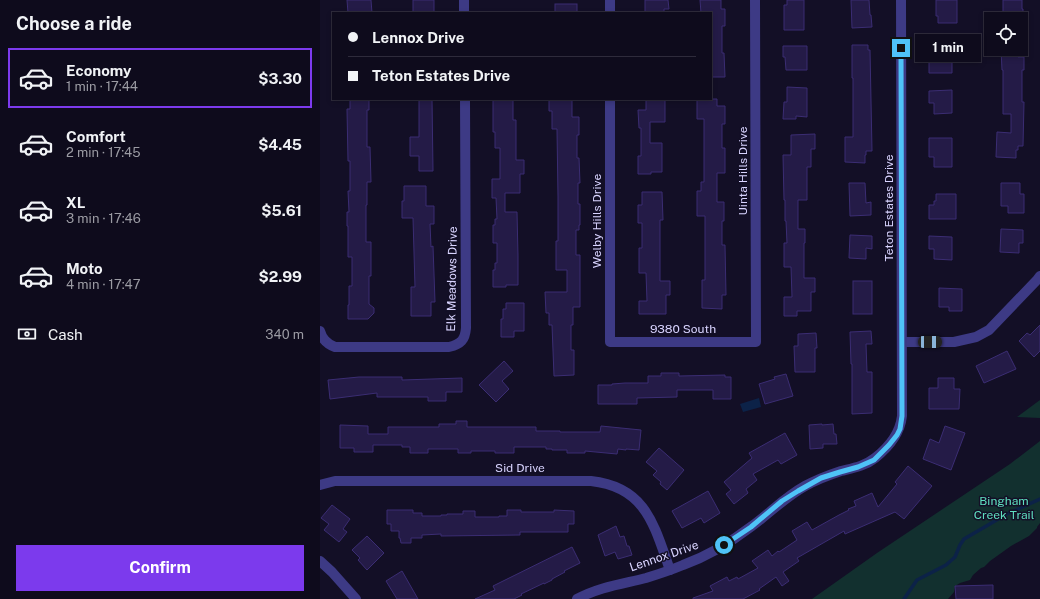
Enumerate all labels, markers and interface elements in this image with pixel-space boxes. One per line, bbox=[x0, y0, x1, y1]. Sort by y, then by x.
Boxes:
map controls bbox=[984, 12, 1028, 56]
button: locate bbox=[984, 12, 1028, 56]
text: Choose a ride bbox=[16, 13, 132, 34]
text: Lennox Drive bbox=[372, 29, 464, 46]
callout: 1 min bbox=[915, 34, 981, 62]
route end bbox=[892, 39, 910, 57]
text: 1 min bbox=[932, 40, 964, 55]
icon: car bbox=[18, 60, 54, 96]
text: Economy bbox=[66, 62, 131, 79]
text: Teton Estates Drive bbox=[372, 67, 510, 84]
text: $3.30 bbox=[258, 70, 302, 87]
text: 1 min · 17:44 bbox=[66, 79, 138, 94]
icon: car bbox=[18, 126, 54, 162]
street label: Uinta Hills Drive bbox=[736, 126, 750, 216]
text: Comfort bbox=[66, 128, 126, 145]
text: $4.45 bbox=[258, 136, 302, 153]
text: 2 min · 17:45 bbox=[66, 145, 141, 160]
street label: Teton Estates Drive bbox=[882, 154, 896, 262]
street label: Welby Hills Drive bbox=[590, 174, 604, 268]
icon: car bbox=[18, 192, 54, 228]
text: XL bbox=[66, 194, 85, 211]
text: $5.61 bbox=[261, 202, 302, 219]
text: 3 min · 17:46 bbox=[66, 211, 141, 226]
street label: Elk Meadows Drive bbox=[444, 226, 460, 332]
icon: car bbox=[18, 258, 54, 294]
text: Moto bbox=[66, 260, 103, 277]
text: $2.99 bbox=[259, 268, 302, 285]
text: 4 min · 17:47 bbox=[66, 277, 141, 292]
street label: 9380 South bbox=[650, 322, 716, 336]
icon: cash bbox=[16, 323, 38, 345]
text: Cash bbox=[48, 326, 83, 343]
text: 340 m bbox=[265, 327, 304, 342]
car bbox=[918, 336, 942, 348]
street label: Sid Drive bbox=[495, 461, 545, 475]
park label: Bingham Creek Trail bbox=[974, 494, 1035, 522]
route start bbox=[715, 536, 733, 554]
street label: Lennox Drive bbox=[628, 538, 701, 574]
button: Confirm bbox=[16, 545, 304, 591]

